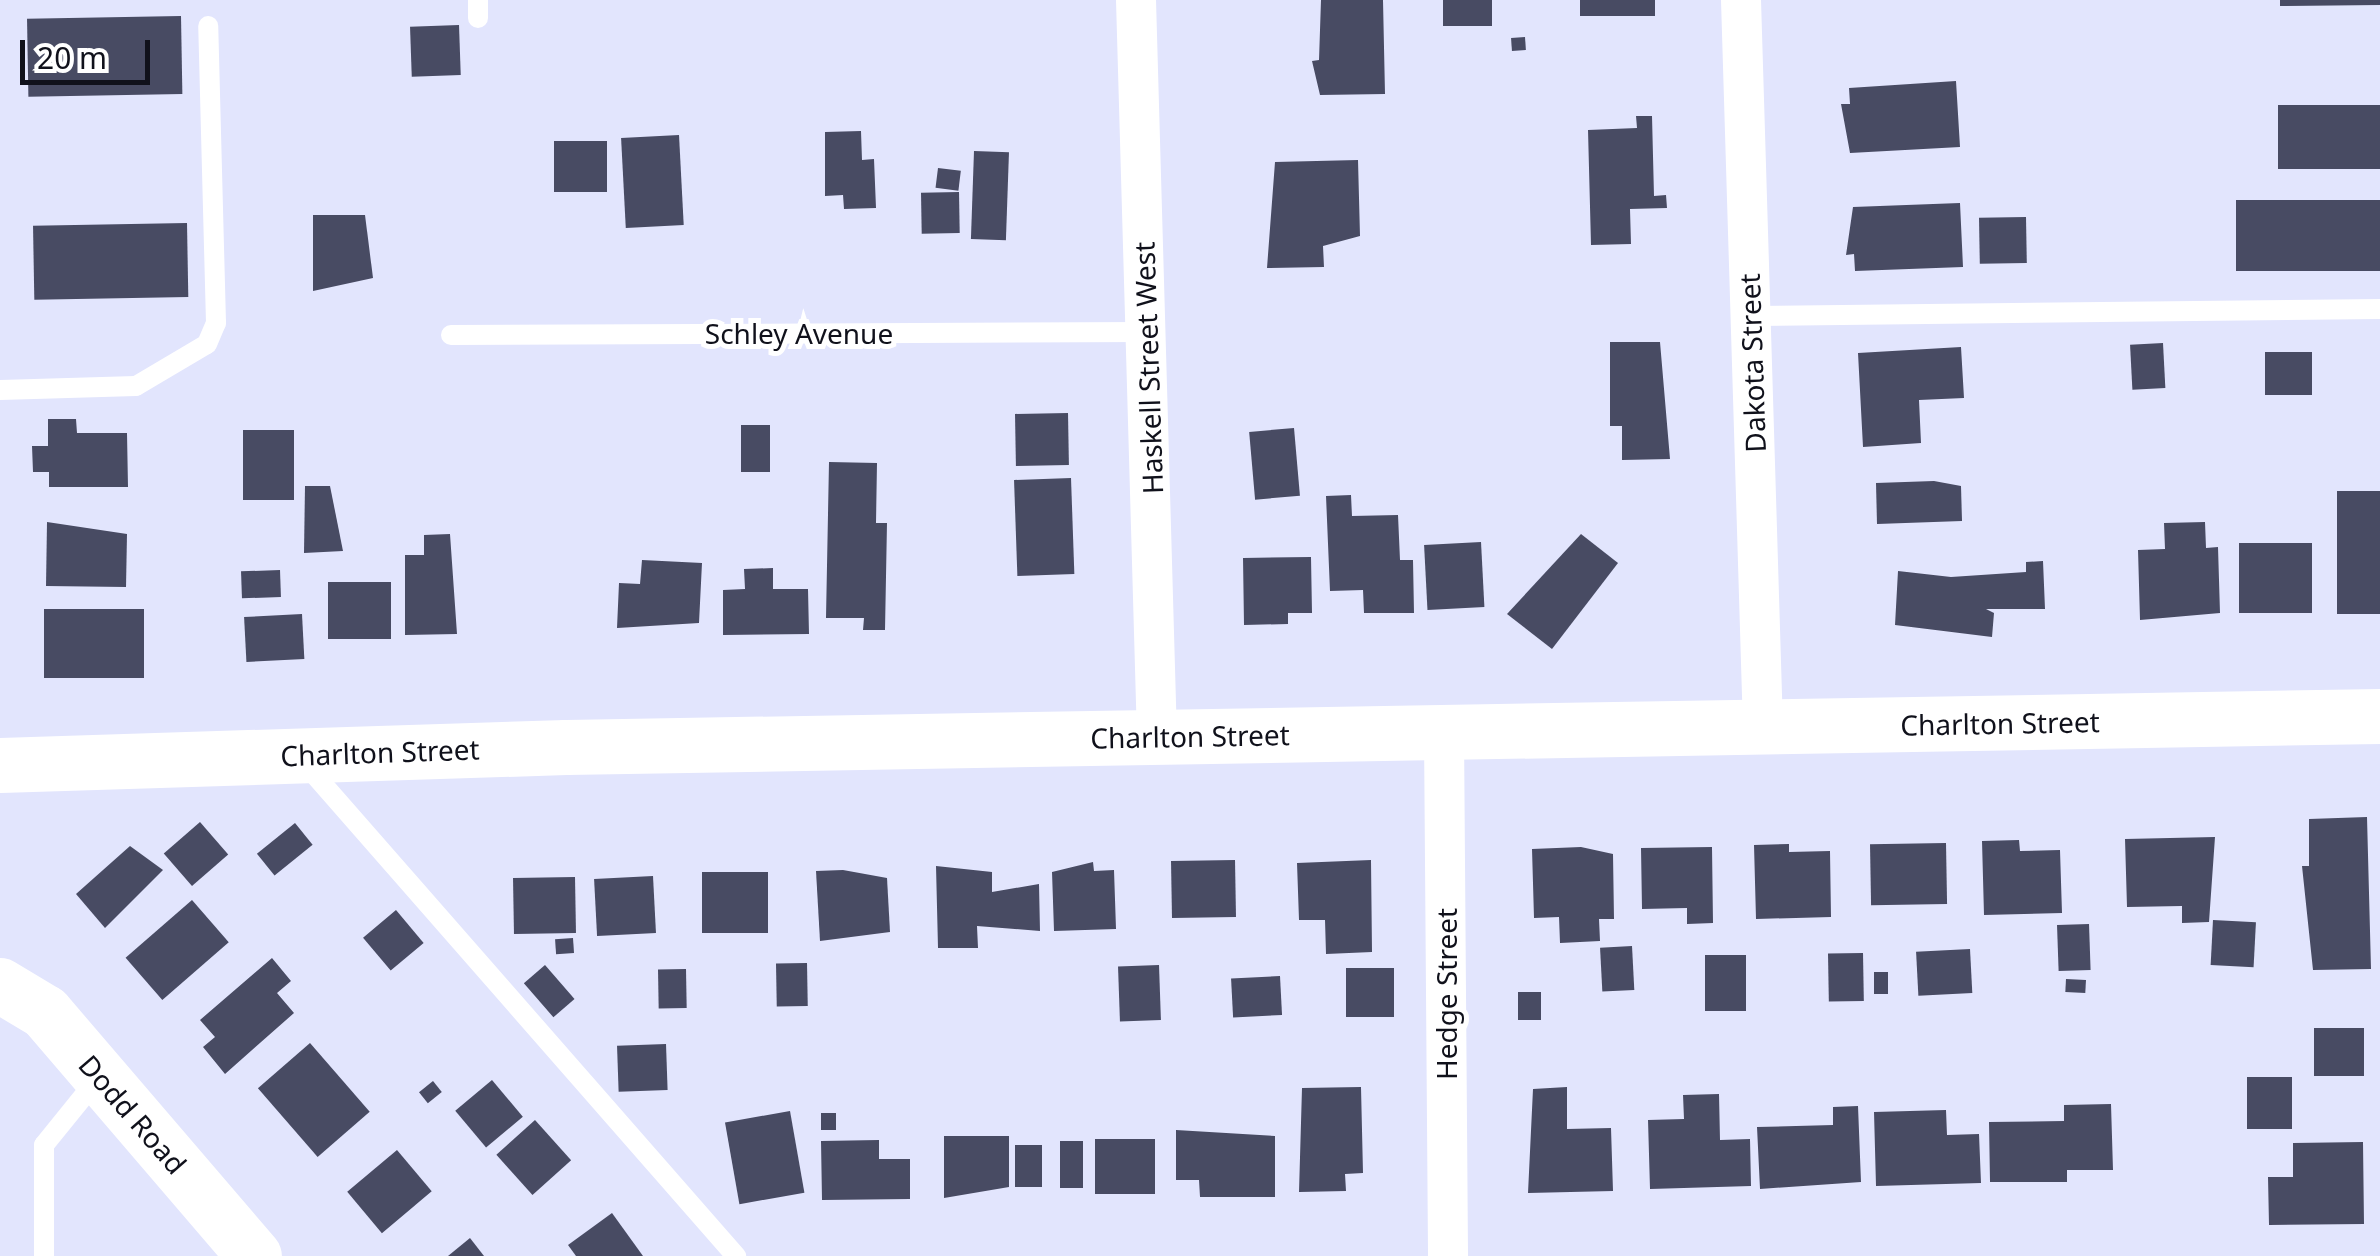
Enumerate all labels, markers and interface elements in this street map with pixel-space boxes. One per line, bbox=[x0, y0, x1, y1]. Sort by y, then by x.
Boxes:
scale bar bbox=[25, 20, 155, 82]
text: 20 m bbox=[37, 37, 107, 78]
street label: Haskell Street West bbox=[1127, 241, 1169, 495]
street label: Dakota Street bbox=[1732, 273, 1772, 453]
street label: Schley Avenue bbox=[705, 316, 893, 350]
street label: Charlton Street bbox=[1900, 704, 2100, 742]
street label: Charlton Street bbox=[1090, 717, 1290, 755]
street label: Charlton Street bbox=[280, 732, 480, 772]
street label: Hedge Street bbox=[1429, 908, 1463, 1080]
street label: Dodd Road bbox=[72, 1048, 194, 1180]

